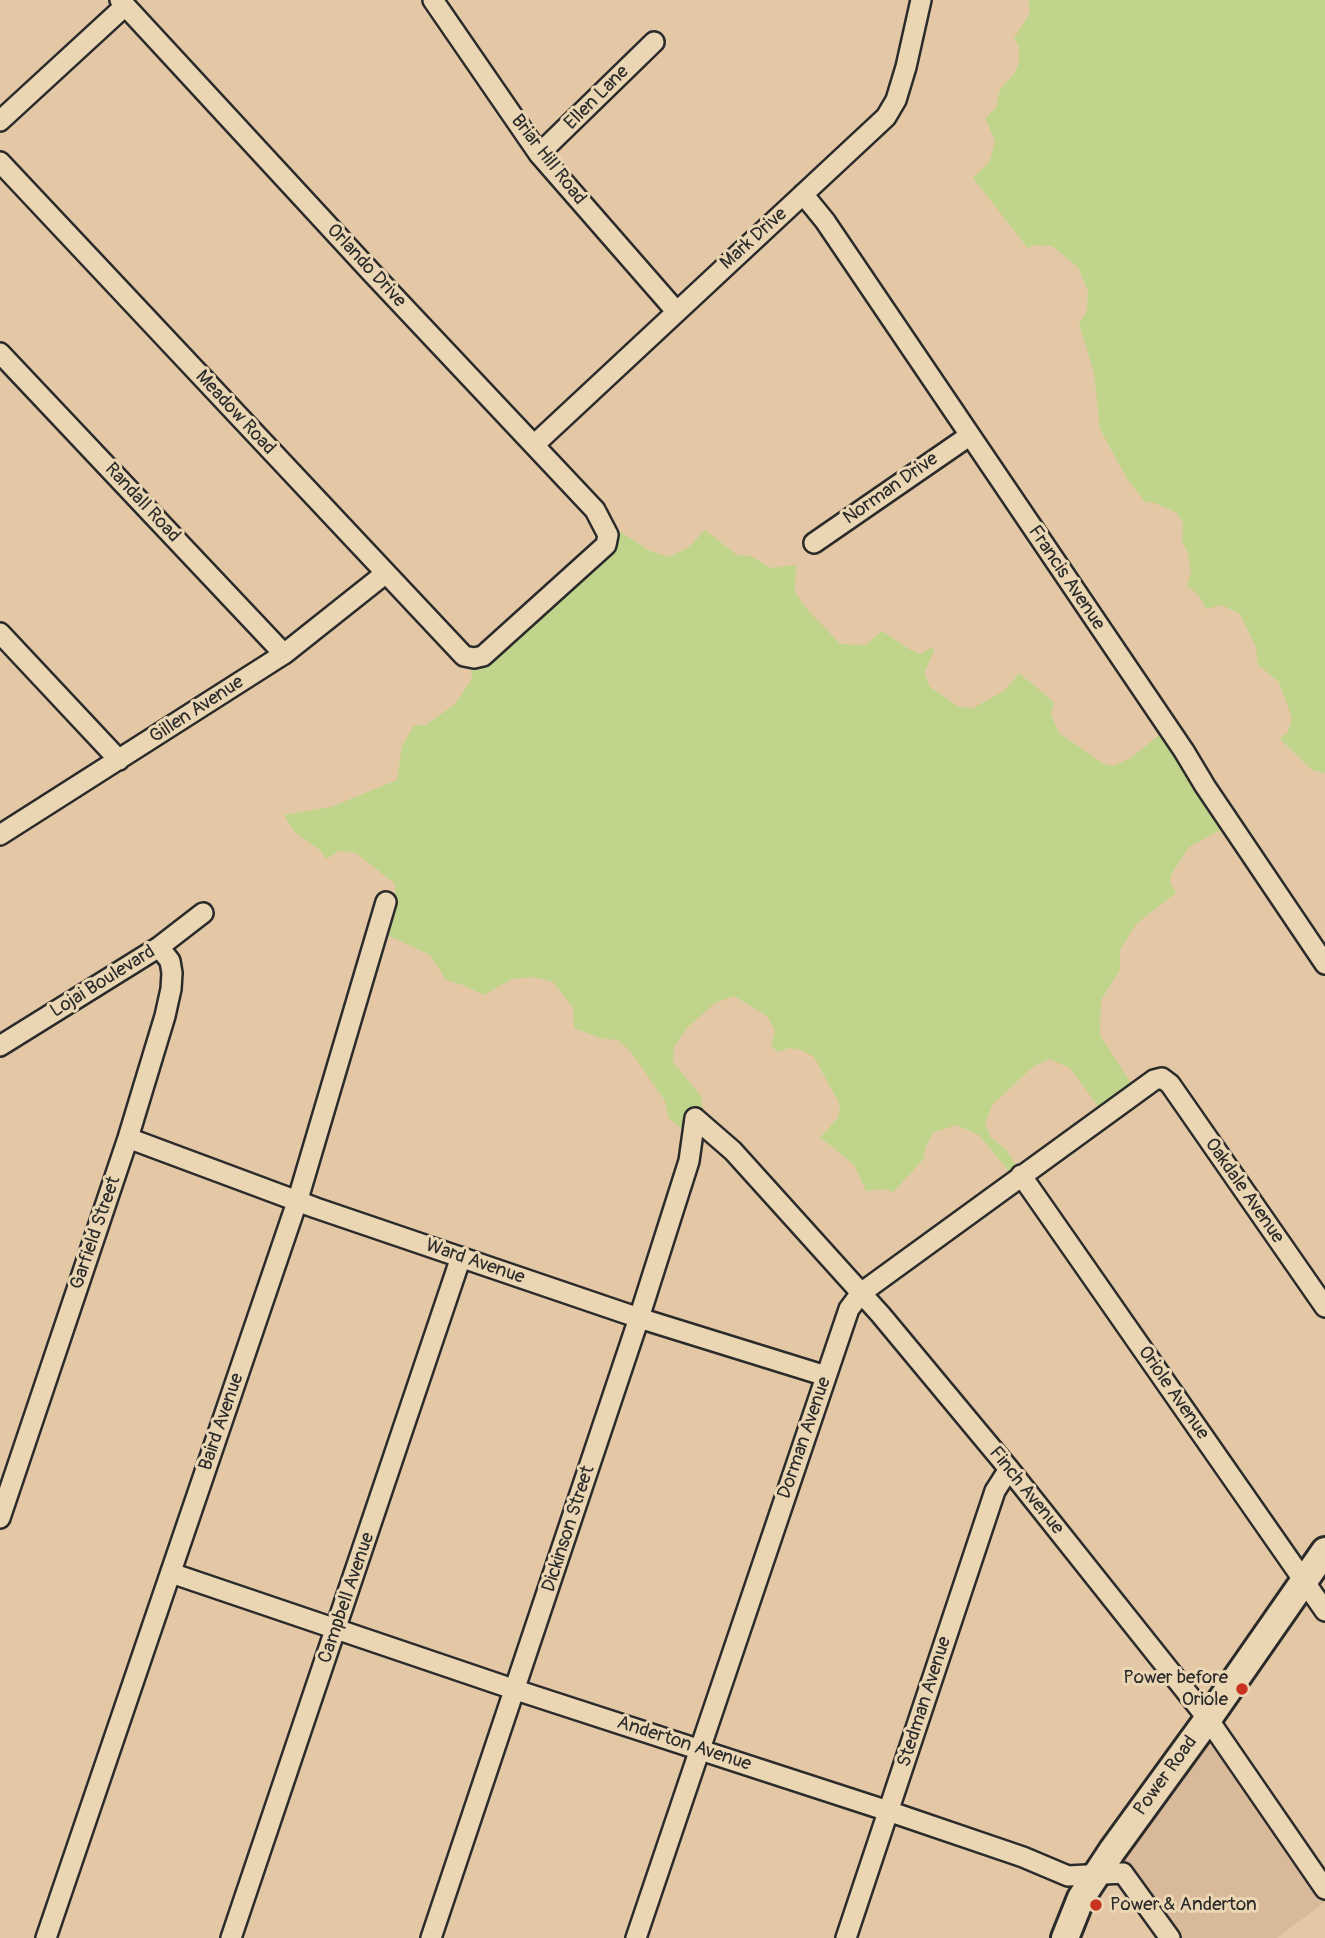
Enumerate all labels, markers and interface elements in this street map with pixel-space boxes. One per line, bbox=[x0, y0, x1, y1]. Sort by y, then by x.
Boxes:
street label: Ellen Lane bbox=[560, 61, 634, 135]
street label: Briar Hill Road bbox=[506, 110, 590, 210]
street label: Mark Drive bbox=[716, 203, 792, 275]
street label: Orlando Drive bbox=[321, 219, 411, 313]
street label: Meadow Road bbox=[190, 366, 280, 460]
street label: Norman Drive bbox=[839, 448, 943, 530]
street label: Randall Road bbox=[99, 458, 185, 548]
street label: Francis Avenue bbox=[1023, 521, 1109, 635]
street label: Gillen Avenue bbox=[146, 671, 248, 749]
street label: Lojai Boulevard bbox=[46, 941, 160, 1023]
street label: Oakdale Avenue bbox=[1199, 1134, 1289, 1248]
street label: Garfield Street bbox=[66, 1173, 126, 1293]
street label: Ward Avenue bbox=[422, 1234, 528, 1290]
street label: Oriole Avenue bbox=[1132, 1342, 1214, 1444]
street label: Baird Avenue bbox=[195, 1370, 249, 1474]
street label: Dorman Avenue bbox=[773, 1374, 837, 1502]
street label: Finch Avenue bbox=[984, 1442, 1068, 1540]
street label: Dickinson Street bbox=[538, 1463, 600, 1595]
street label: Campbell Avenue bbox=[314, 1530, 380, 1666]
street label: Stedman Avenue bbox=[893, 1634, 957, 1770]
place label: Power before Oriole bbox=[1123, 1667, 1228, 1711]
marker: Power before Oriole bbox=[1234, 1681, 1250, 1697]
street label: Anderton Avenue bbox=[614, 1712, 754, 1776]
street label: Power Road bbox=[1129, 1732, 1203, 1820]
place label: Power & Anderton bbox=[1110, 1894, 1257, 1916]
marker: Power & Anderton bbox=[1088, 1897, 1104, 1913]

